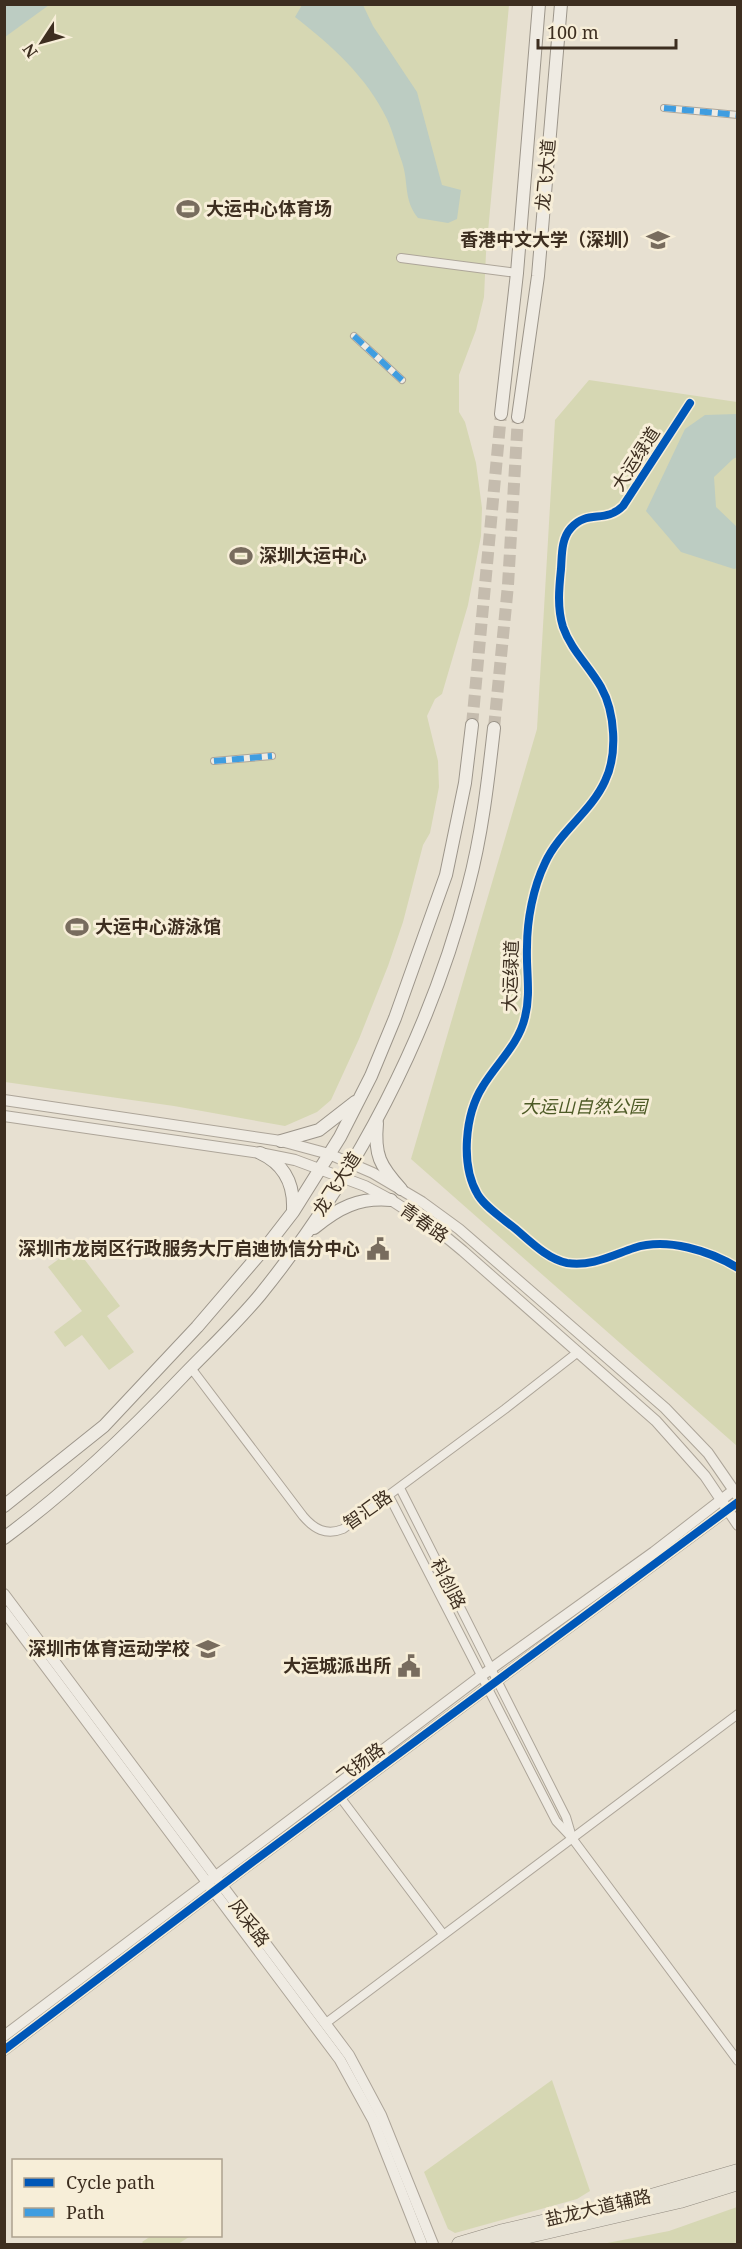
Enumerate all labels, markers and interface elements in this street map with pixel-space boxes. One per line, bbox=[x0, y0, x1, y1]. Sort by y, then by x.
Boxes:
north arrow bbox=[12, 12, 72, 72]
scale bar bbox=[538, 12, 676, 50]
text: 100 m bbox=[547, 20, 599, 44]
text: N bbox=[17, 39, 42, 62]
street label: 龙飞大道 bbox=[530, 138, 560, 212]
sports icon: 大运中心体育场 bbox=[175, 196, 201, 222]
place label: 大运中心体育场 bbox=[206, 196, 332, 220]
place label: 香港中文大学（深圳） bbox=[460, 227, 640, 251]
school or university icon: 香港中文大学（深圳） bbox=[645, 227, 671, 253]
street label: 大运绿道 bbox=[605, 422, 665, 495]
sports icon: 深圳大运中心 bbox=[228, 543, 254, 569]
place label: 深圳大运中心 bbox=[259, 543, 367, 567]
sports icon: 大运中心游泳馆 bbox=[64, 914, 90, 940]
place label: 大运中心游泳馆 bbox=[95, 914, 221, 938]
street label: 大运绿道 bbox=[497, 940, 523, 1012]
park label: 大运山自然公园 bbox=[521, 1094, 650, 1118]
street label: 龙飞大道 bbox=[306, 1147, 366, 1220]
street label: 青春路 bbox=[396, 1197, 454, 1247]
place label: 深圳市龙岗区行政服务大厅启迪协信分中心 bbox=[18, 1236, 360, 1260]
public building icon: 深圳市龙岗区行政服务大厅启迪协信分中心 bbox=[365, 1236, 391, 1262]
street label: 智汇路 bbox=[338, 1484, 396, 1534]
street label: 科创路 bbox=[426, 1554, 472, 1613]
place label: 深圳市体育运动学校 bbox=[28, 1636, 190, 1660]
school or university icon: 深圳市体育运动学校 bbox=[195, 1636, 221, 1662]
place label: 大运城派出所 bbox=[283, 1653, 391, 1677]
public building icon: 大运城派出所 bbox=[396, 1653, 422, 1679]
street label: 飞扬路 bbox=[332, 1736, 389, 1788]
street label: 风采路 bbox=[224, 1894, 276, 1951]
legend bbox=[12, 2159, 222, 2237]
text: Cycle path bbox=[66, 2170, 155, 2194]
street label: 盐龙大道辅路 bbox=[542, 2183, 653, 2231]
text: Path bbox=[66, 2200, 105, 2224]

